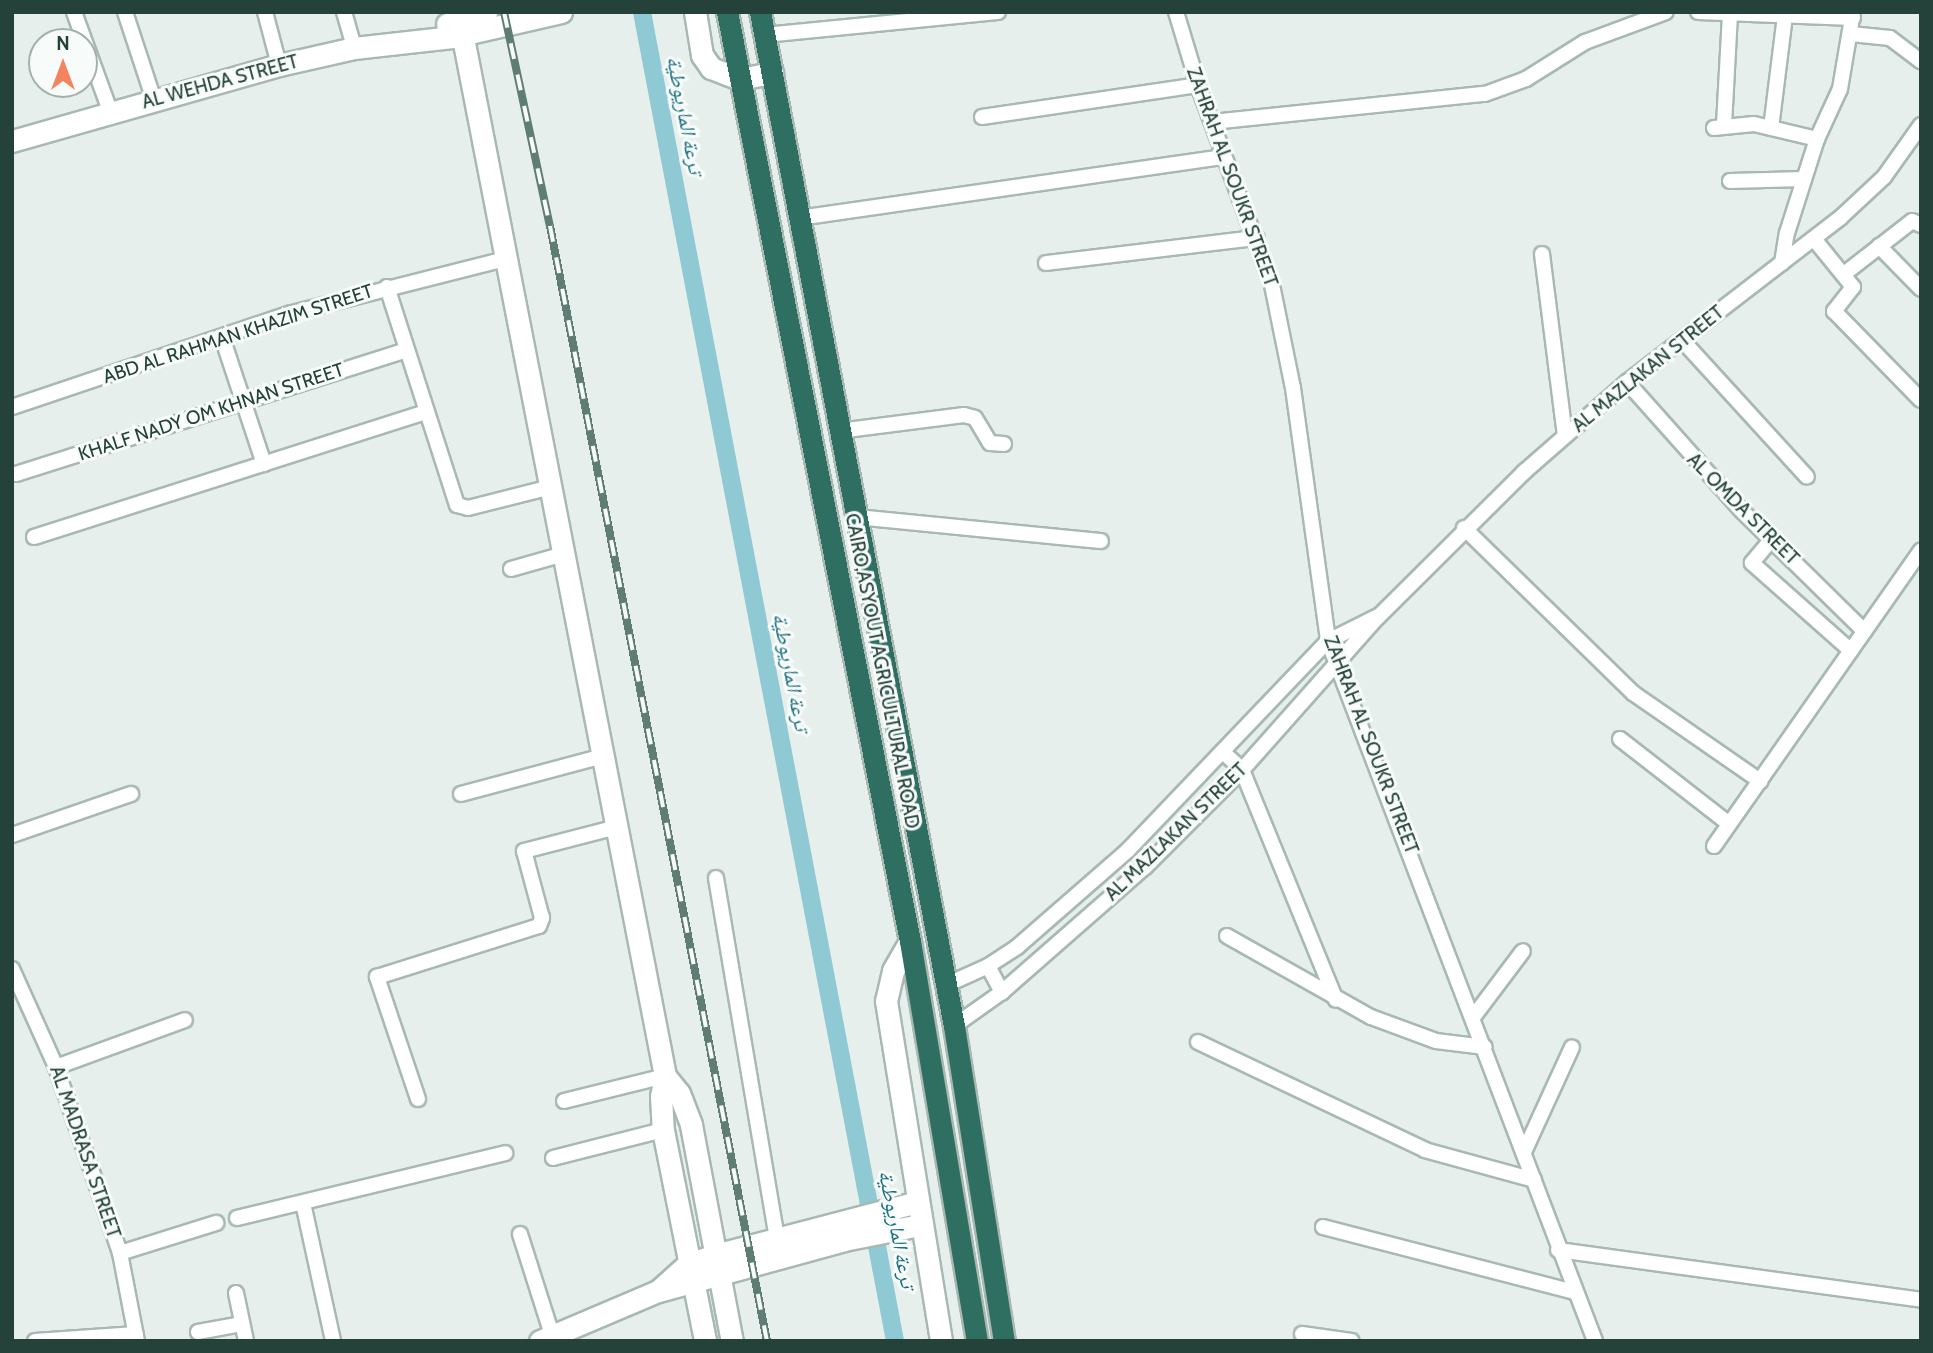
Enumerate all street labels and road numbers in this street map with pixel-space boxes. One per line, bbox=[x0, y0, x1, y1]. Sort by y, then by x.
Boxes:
street label: AL WEHDA STREET bbox=[139, 50, 301, 114]
street label: ZAHRAH AL SOUKR STREET bbox=[1182, 64, 1282, 290]
street label: ABD AL RAHMAN KHAZIM STREET bbox=[100, 280, 376, 388]
street label: AL MAZLAKAN STREET bbox=[1568, 301, 1728, 437]
street label: KHALF NADY OM KHNAN STREET bbox=[75, 358, 347, 466]
street label: AL OMDA STREET bbox=[1682, 448, 1804, 570]
street label: CAIRO,ASYOUT AGRICULTURAL ROAD bbox=[840, 511, 924, 831]
street label: ZAHRAH AL SOUKR STREET bbox=[1319, 633, 1423, 857]
street label: AL MAZLAKAN STREET bbox=[1100, 758, 1252, 906]
street label: AL MADRASA STREET bbox=[45, 1063, 125, 1241]

